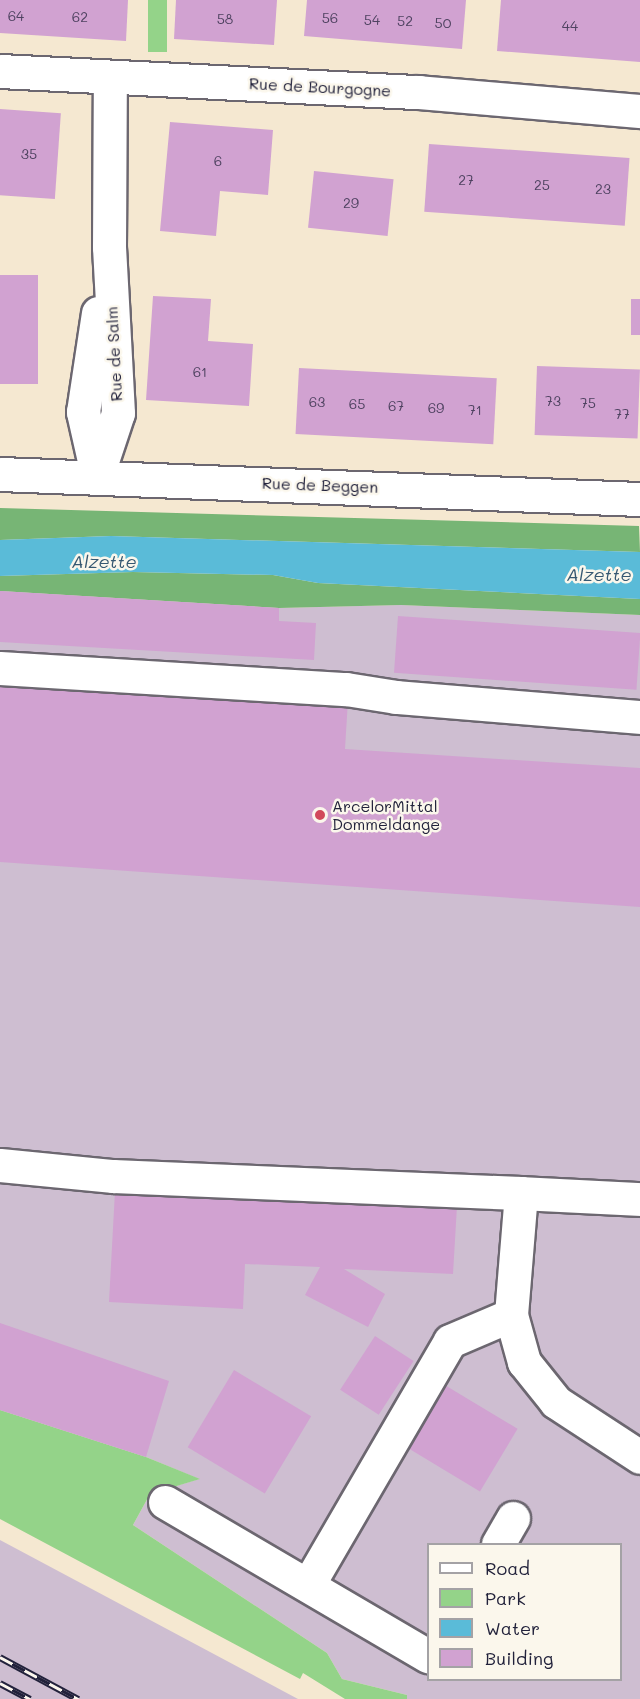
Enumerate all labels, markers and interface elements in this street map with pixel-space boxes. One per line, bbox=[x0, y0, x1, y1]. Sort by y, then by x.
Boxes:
house number: 64 bbox=[8, 8, 24, 24]
house number: 62 bbox=[72, 9, 88, 25]
house number: 56 bbox=[322, 10, 338, 26]
house number: 58 bbox=[217, 11, 233, 27]
house number: 54 bbox=[364, 12, 380, 28]
house number: 52 bbox=[397, 13, 413, 29]
house number: 50 bbox=[435, 15, 451, 31]
house number: 44 bbox=[562, 18, 578, 34]
street label: Rue de Bourgogne bbox=[248, 74, 392, 100]
house number: 35 bbox=[21, 146, 37, 162]
house number: 6 bbox=[214, 153, 222, 169]
house number: 27 bbox=[458, 172, 474, 188]
house number: 25 bbox=[534, 177, 550, 193]
house number: 23 bbox=[595, 181, 611, 197]
house number: 29 bbox=[343, 195, 359, 211]
street label: Rue de Salm bbox=[102, 306, 126, 402]
house number: 61 bbox=[193, 364, 207, 380]
house number: 73 bbox=[545, 393, 561, 409]
house number: 63 bbox=[309, 394, 325, 410]
house number: 75 bbox=[580, 395, 596, 411]
house number: 65 bbox=[349, 396, 365, 412]
house number: 67 bbox=[388, 398, 404, 414]
house number: 69 bbox=[428, 400, 444, 416]
house number: 71 bbox=[468, 402, 482, 418]
house number: 77 bbox=[614, 406, 630, 422]
street label: Rue de Beggen bbox=[262, 473, 378, 497]
water label: Alzette bbox=[71, 550, 137, 572]
water label: Alzette bbox=[566, 563, 632, 585]
place label: ArcelorMittal Dommeldange bbox=[332, 796, 440, 834]
marker: ArcelorMittal Dommeldange bbox=[313, 808, 327, 822]
legend bbox=[427, 1543, 622, 1681]
text: Road bbox=[485, 1556, 530, 1580]
text: Park bbox=[485, 1586, 526, 1610]
text: Water bbox=[485, 1616, 540, 1640]
text: Building bbox=[485, 1646, 553, 1670]

